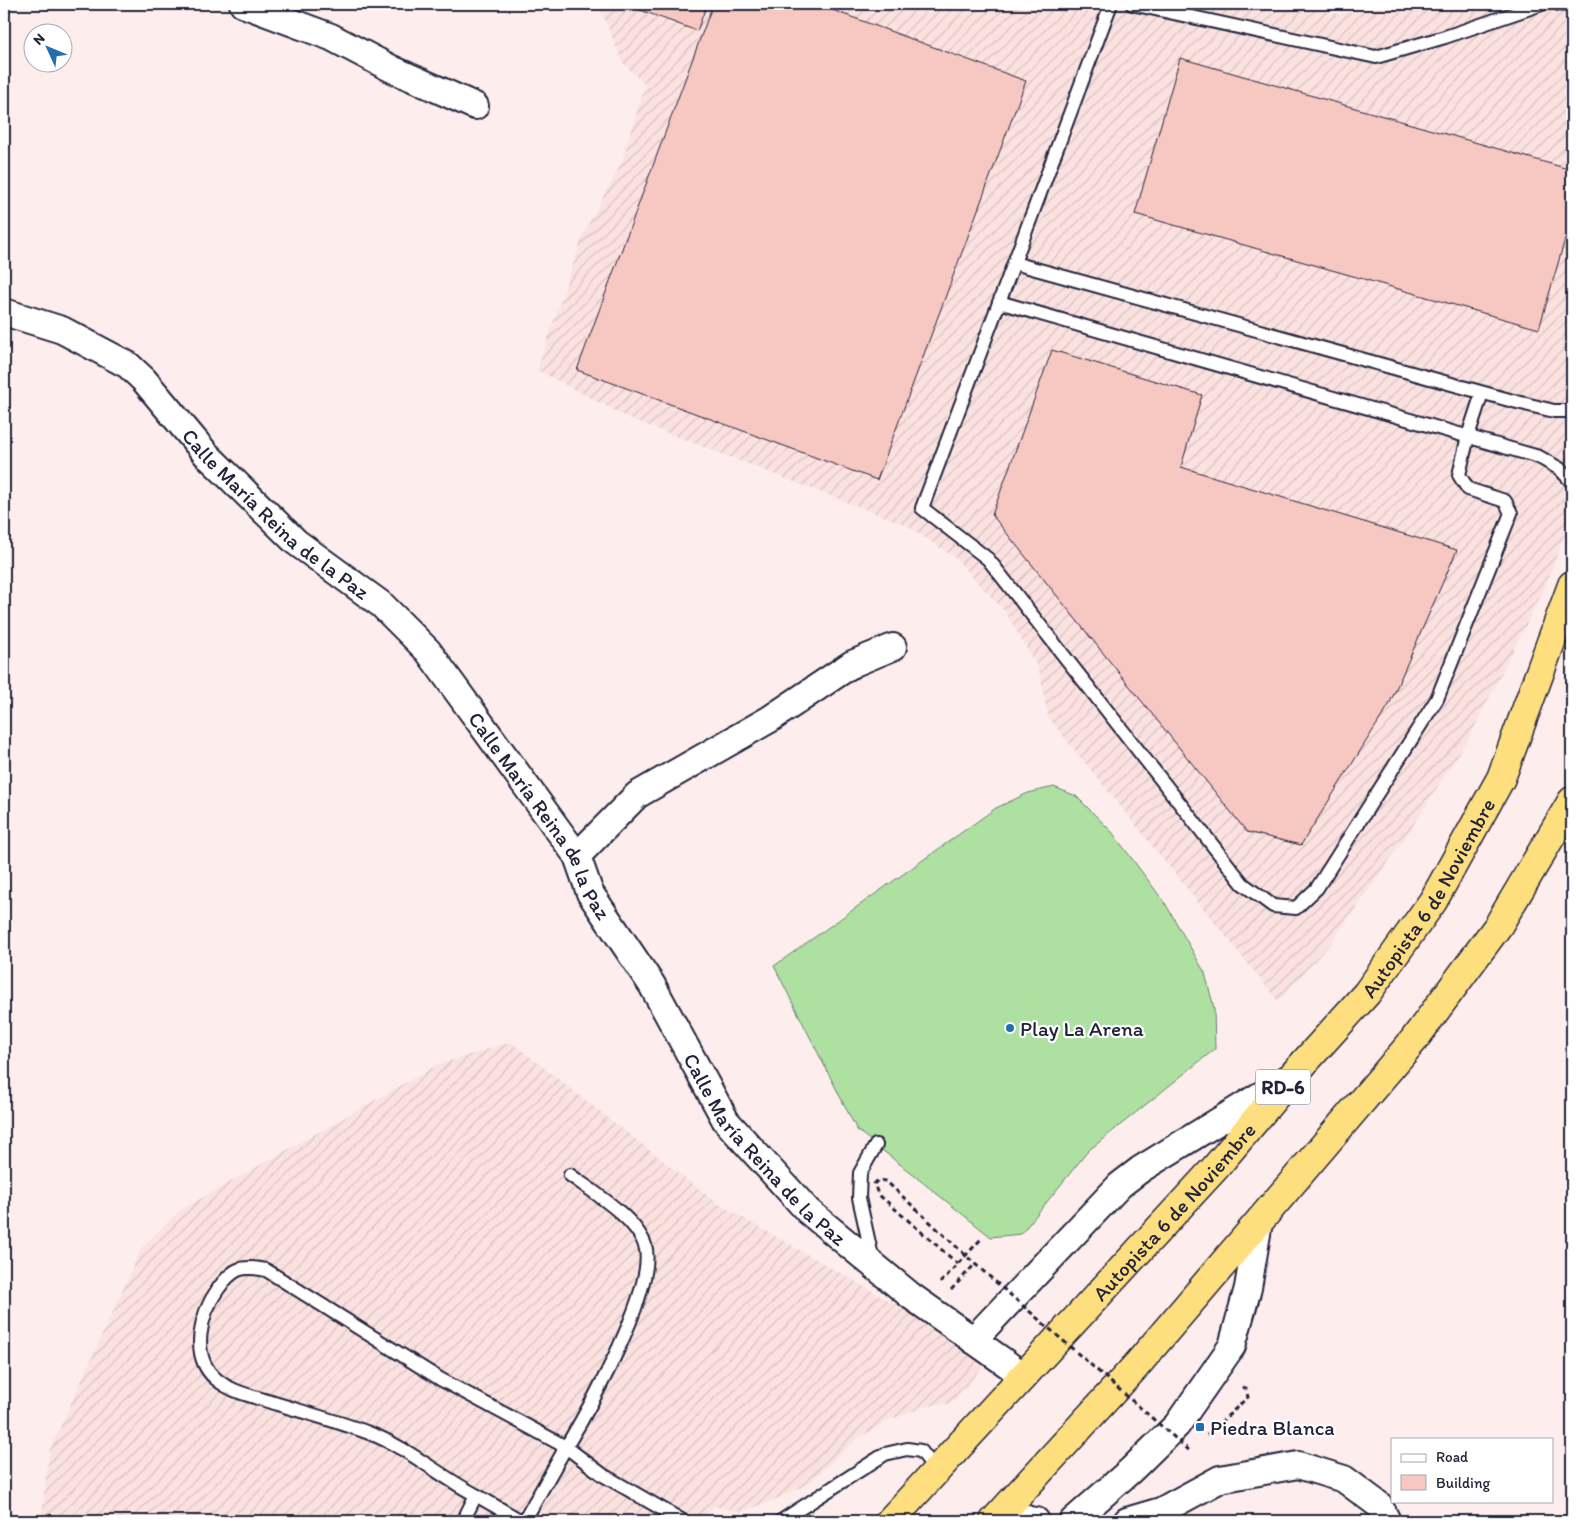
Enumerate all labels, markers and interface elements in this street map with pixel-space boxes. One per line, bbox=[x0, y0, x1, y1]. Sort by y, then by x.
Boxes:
north arrow bbox=[22, 22, 72, 72]
text: N bbox=[30, 30, 48, 49]
street label: Calle María Reina de la Paz bbox=[177, 423, 375, 604]
street label: Calle María Reina de la Paz bbox=[464, 706, 617, 924]
street label: Autopista 6 de Noviembre bbox=[1356, 794, 1500, 1002]
place label: Play La Arena bbox=[1020, 1016, 1144, 1041]
marker: Play La Arena bbox=[1004, 1022, 1016, 1034]
street label: Calle María Reina de la Paz bbox=[679, 1048, 852, 1250]
road number: RD-6 bbox=[1256, 1070, 1310, 1104]
street label: Autopista 6 de Noviembre bbox=[1087, 1117, 1260, 1305]
place label: Piedra Blanca bbox=[1210, 1415, 1335, 1440]
marker: Piedra Blanca bbox=[1194, 1421, 1206, 1433]
legend bbox=[1391, 1438, 1554, 1502]
text: Road bbox=[1436, 1448, 1469, 1466]
text: Building bbox=[1436, 1474, 1490, 1492]

